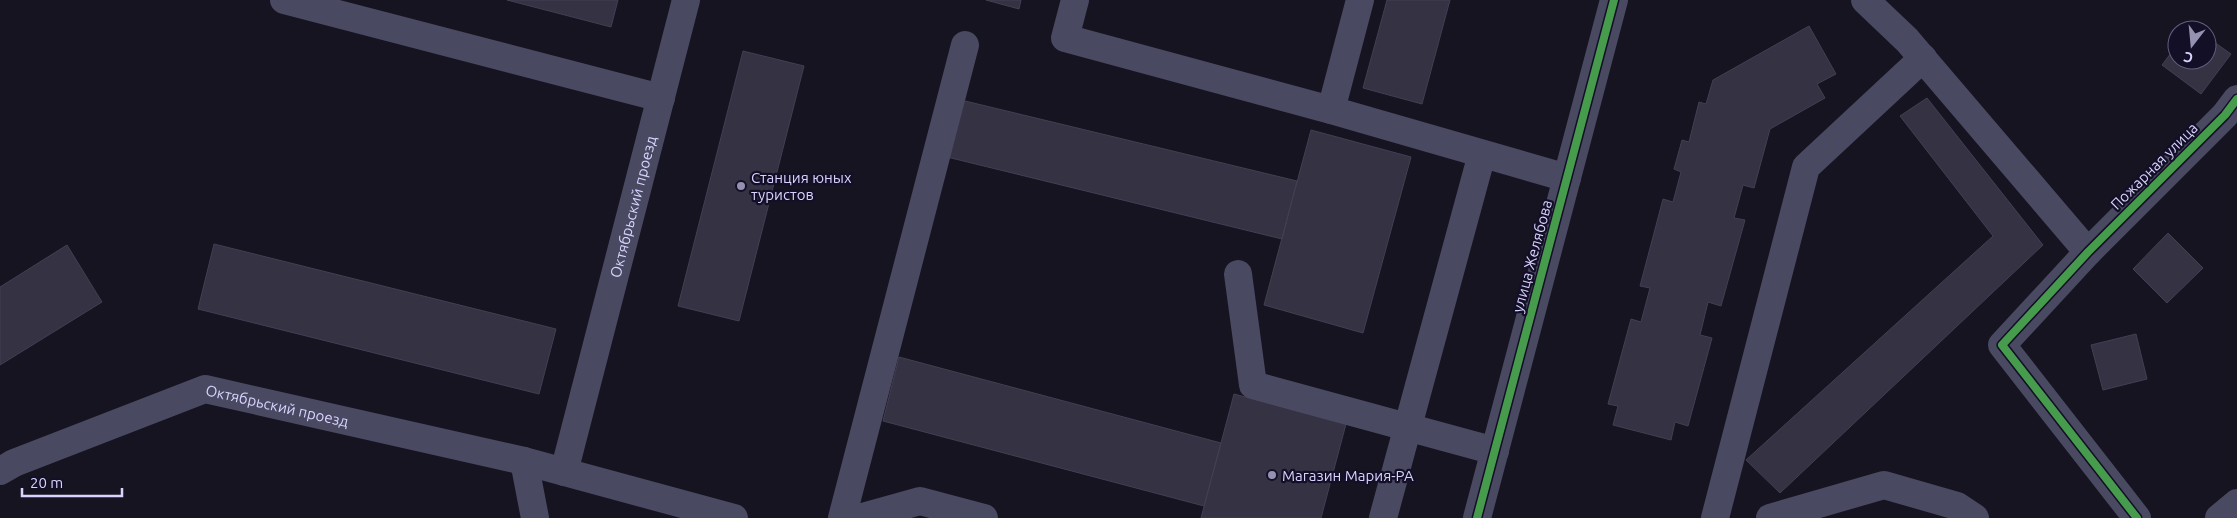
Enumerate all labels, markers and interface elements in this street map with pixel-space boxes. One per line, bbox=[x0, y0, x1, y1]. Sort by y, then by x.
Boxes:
north arrow bbox=[2167, 20, 2217, 70]
text: С bbox=[2182, 49, 2195, 66]
street label: Пожарная улица bbox=[2107, 119, 2201, 213]
street label: Октябрьский проезд bbox=[606, 134, 659, 279]
place label: Станция юных туристов bbox=[751, 169, 852, 203]
marker: Станция юных туристов bbox=[735, 180, 747, 192]
street label: улица Желябова bbox=[1509, 198, 1555, 314]
street label: Октябрьский проезд bbox=[204, 381, 350, 430]
scale bar bbox=[22, 466, 122, 498]
place label: Магазин Мария-РА bbox=[1282, 467, 1414, 484]
marker: Магазин Мария-РА bbox=[1266, 469, 1278, 481]
text: 20 m bbox=[30, 474, 63, 491]

